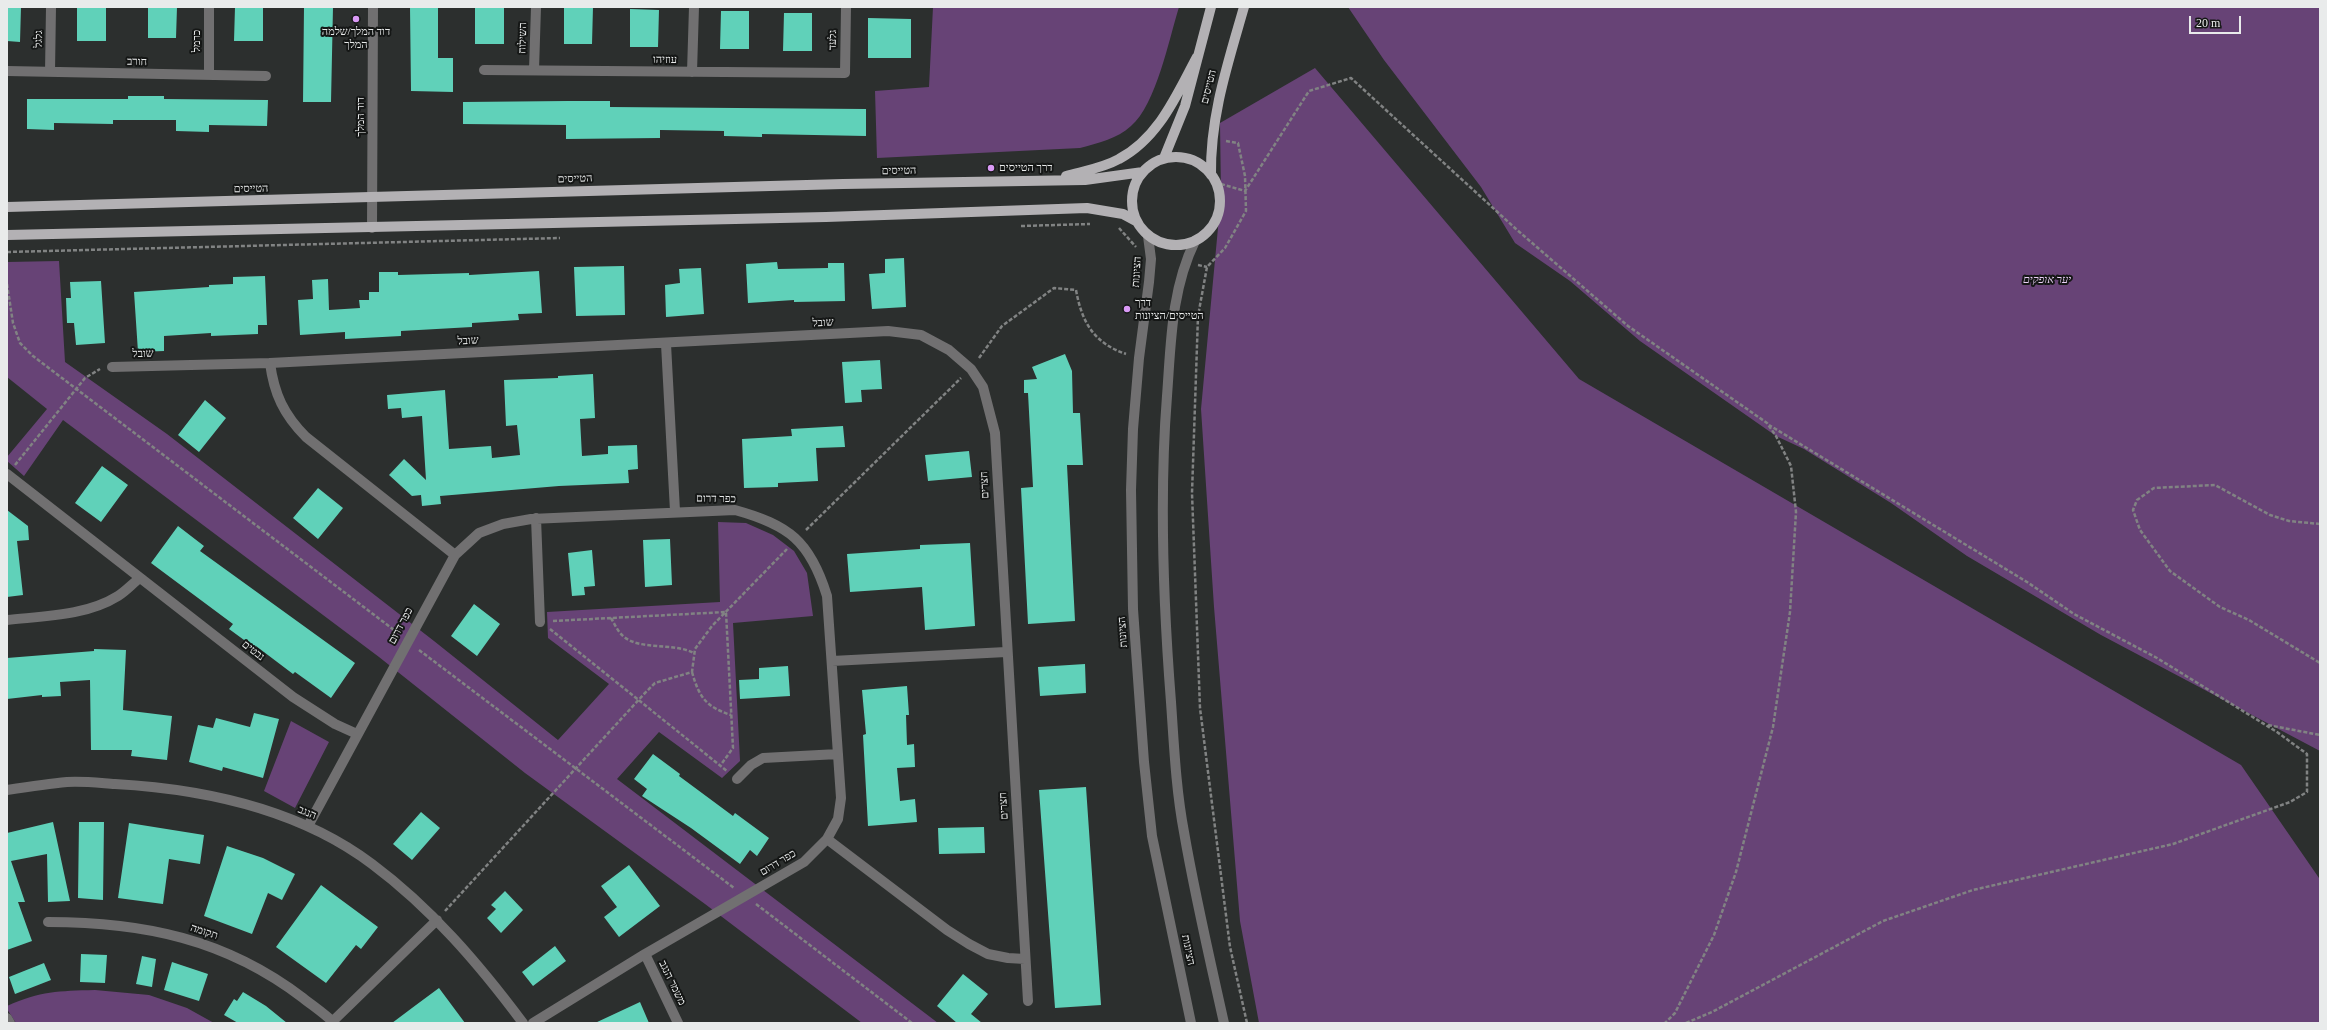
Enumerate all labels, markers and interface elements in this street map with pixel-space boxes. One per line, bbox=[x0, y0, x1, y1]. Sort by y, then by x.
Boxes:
scale bar bbox=[2191, 8, 2243, 34]
marker: דוד המלך/שלמה המלך bbox=[351, 14, 361, 24]
text: 20 m bbox=[2196, 16, 2220, 30]
street label: השילוח bbox=[516, 22, 530, 54]
place label: דוד המלך/שלמה המלך bbox=[322, 25, 390, 51]
street label: גלגל bbox=[32, 30, 46, 48]
street label: כרמל bbox=[190, 30, 204, 52]
street label: גלעד bbox=[826, 30, 840, 50]
street label: עוזיהו bbox=[653, 53, 677, 67]
street label: חורב bbox=[127, 55, 147, 69]
street label: הטייסים bbox=[1198, 69, 1220, 105]
street label: דוד המלך bbox=[354, 97, 368, 137]
place label: דרך הטייסים bbox=[999, 161, 1053, 175]
marker: דרך הטייסים bbox=[986, 163, 996, 173]
street label: הטייסים bbox=[882, 164, 916, 178]
street label: הטייסים bbox=[557, 172, 593, 186]
street label: הטייסים bbox=[234, 182, 268, 196]
street label: הציונות bbox=[1129, 256, 1145, 288]
park label: יער אופקים bbox=[2023, 273, 2071, 287]
place label: דרך הטייסים/הציונות bbox=[1135, 296, 1204, 322]
marker: דרך הטייסים/הציונות bbox=[1122, 304, 1132, 314]
street label: שובל bbox=[812, 316, 834, 330]
street label: שובל bbox=[457, 334, 479, 348]
street label: שובל bbox=[132, 347, 154, 361]
street label: חצרים bbox=[978, 471, 992, 499]
street label: כפר דרום bbox=[696, 492, 736, 506]
street label: כפר דרום bbox=[386, 605, 416, 647]
street label: הציונות bbox=[1115, 616, 1131, 648]
street label: נבטים bbox=[239, 638, 267, 664]
street label: חצרים bbox=[996, 792, 1012, 820]
street label: הנגב bbox=[296, 803, 318, 823]
street label: כפר דרום bbox=[758, 847, 798, 879]
street label: תקומה bbox=[189, 921, 219, 943]
street label: הציונות bbox=[1178, 934, 1198, 966]
street label: משמר הנגב bbox=[656, 959, 688, 1007]

